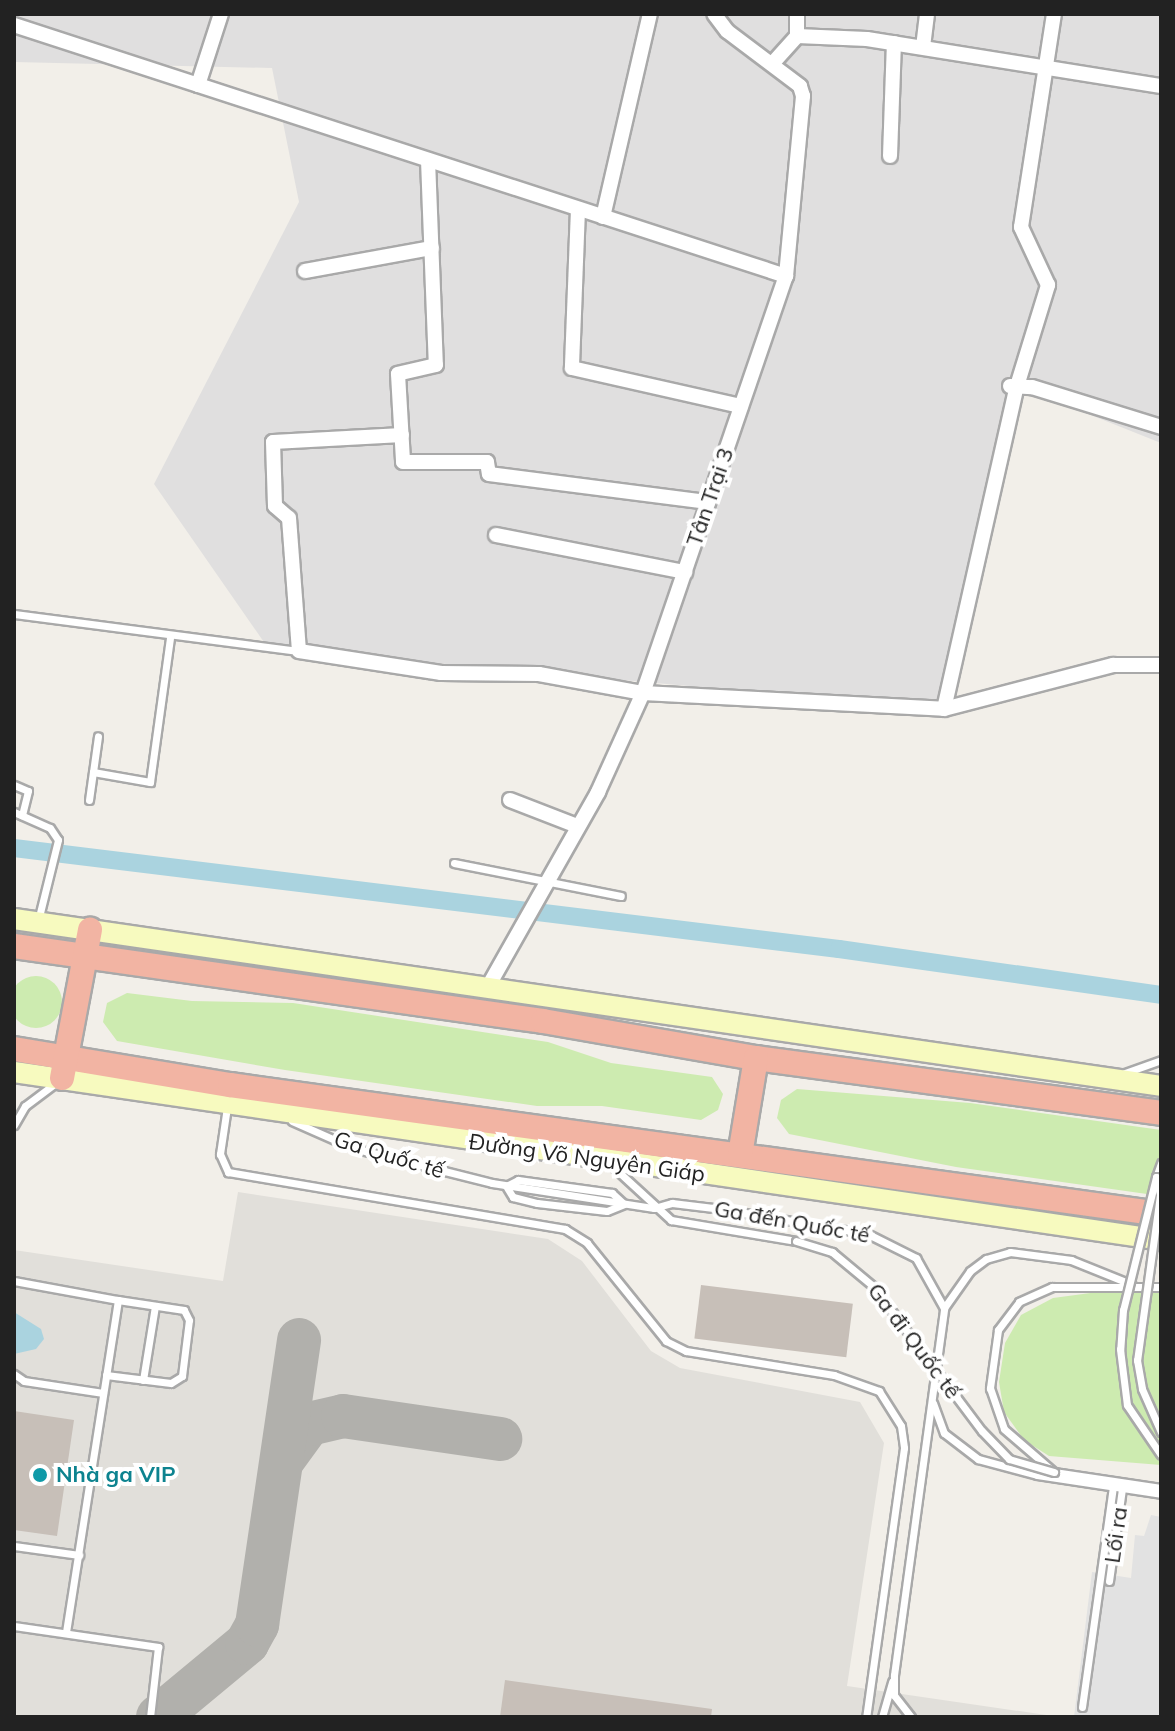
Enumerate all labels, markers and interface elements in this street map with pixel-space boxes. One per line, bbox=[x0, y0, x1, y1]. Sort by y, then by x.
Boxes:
street label: Tân Trại 3 bbox=[681, 444, 739, 550]
street label: Ga Quốc tế bbox=[331, 1126, 447, 1184]
street label: Đường Võ Nguyên Giáp bbox=[467, 1128, 707, 1188]
street label: Ga đến Quốc tế bbox=[712, 1195, 872, 1249]
street label: Ga đi Quốc tế bbox=[862, 1278, 966, 1404]
place label: Nhà ga VIP bbox=[56, 1462, 176, 1488]
marker: Nhà ga VIP bbox=[31, 1466, 49, 1484]
street label: Lối ra bbox=[1099, 1505, 1133, 1565]

